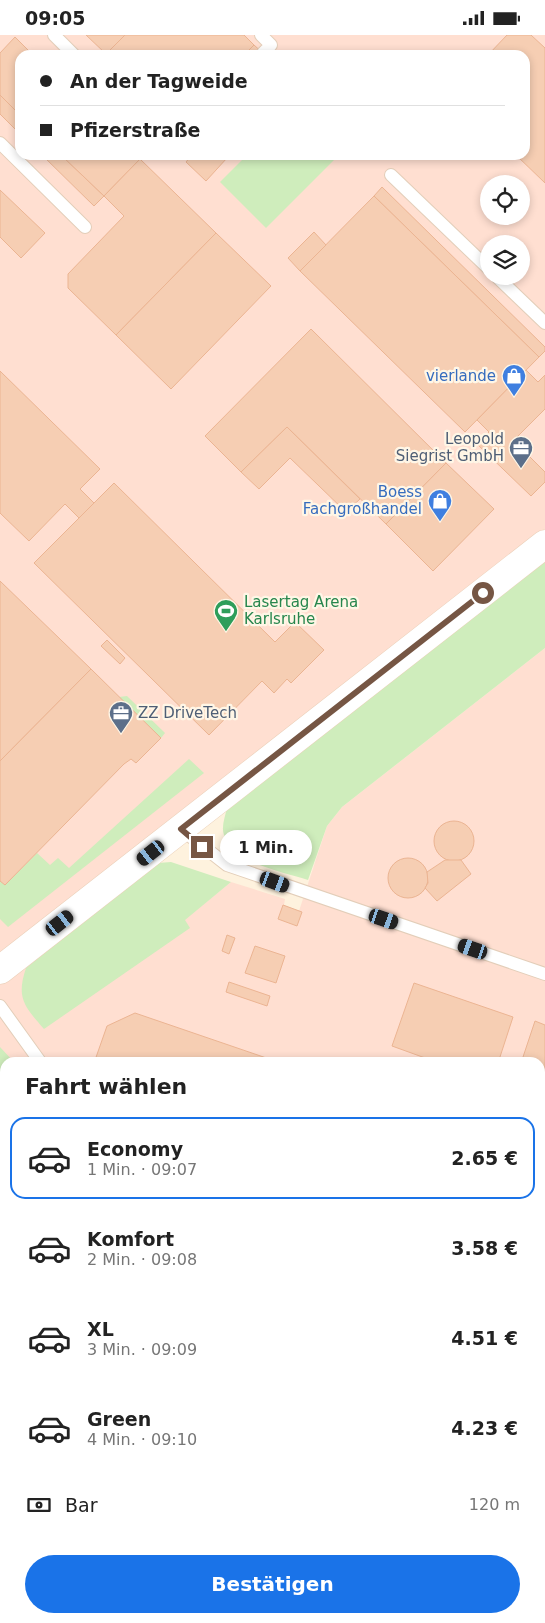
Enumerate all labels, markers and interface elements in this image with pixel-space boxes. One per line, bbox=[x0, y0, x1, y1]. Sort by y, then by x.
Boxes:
text: 09:05 bbox=[25, 7, 85, 29]
text: An der Tagweide bbox=[70, 70, 248, 92]
text: Pfizerstraße bbox=[70, 119, 200, 141]
map controls bbox=[480, 175, 530, 285]
button: locate bbox=[480, 175, 530, 225]
button: layers bbox=[480, 235, 530, 285]
shop icon: vierlande bbox=[501, 363, 527, 397]
place label: vierlande bbox=[426, 367, 496, 385]
place label: Leopold Siegrist GmbH bbox=[396, 430, 504, 465]
office icon: Leopold Siegrist GmbH bbox=[508, 435, 534, 469]
place label: Boess Fachgroßhandel bbox=[303, 483, 422, 518]
shop icon: Boess Fachgroßhandel bbox=[427, 488, 453, 522]
route start bbox=[472, 582, 494, 604]
place label: Lasertag Arena Karlsruhe bbox=[244, 593, 358, 628]
sports icon: Lasertag Arena Karlsruhe bbox=[213, 598, 239, 632]
office icon: ZZ DriveTech bbox=[108, 700, 134, 734]
place label: ZZ DriveTech bbox=[138, 704, 237, 722]
callout: 1 Min. bbox=[220, 829, 312, 865]
route end bbox=[191, 836, 213, 858]
car bbox=[134, 838, 167, 868]
text: 1 Min. bbox=[238, 838, 294, 857]
car bbox=[258, 870, 291, 894]
car bbox=[367, 907, 400, 931]
car bbox=[43, 908, 76, 938]
car bbox=[456, 937, 489, 961]
text: Fahrt wählen bbox=[25, 1074, 187, 1099]
icon: car bbox=[27, 1136, 72, 1181]
text: Economy bbox=[87, 1138, 183, 1160]
text: 2.65 € bbox=[451, 1147, 518, 1169]
text: 1 Min. · 09:07 bbox=[87, 1160, 197, 1179]
icon: car bbox=[27, 1226, 72, 1271]
text: Komfort bbox=[87, 1228, 174, 1250]
text: 3.58 € bbox=[451, 1237, 518, 1259]
text: 2 Min. · 09:08 bbox=[87, 1250, 197, 1269]
icon: car bbox=[27, 1316, 72, 1361]
text: XL bbox=[87, 1318, 114, 1340]
text: 4.51 € bbox=[451, 1327, 518, 1349]
text: 3 Min. · 09:09 bbox=[87, 1340, 197, 1359]
icon: car bbox=[27, 1406, 72, 1451]
text: Green bbox=[87, 1408, 151, 1430]
text: 4.23 € bbox=[451, 1417, 518, 1439]
text: 4 Min. · 09:10 bbox=[87, 1430, 197, 1449]
icon: cash bbox=[25, 1491, 53, 1519]
text: Bar bbox=[65, 1494, 98, 1516]
text: 120 m bbox=[469, 1495, 520, 1514]
button: Bestätigen bbox=[25, 1555, 520, 1613]

